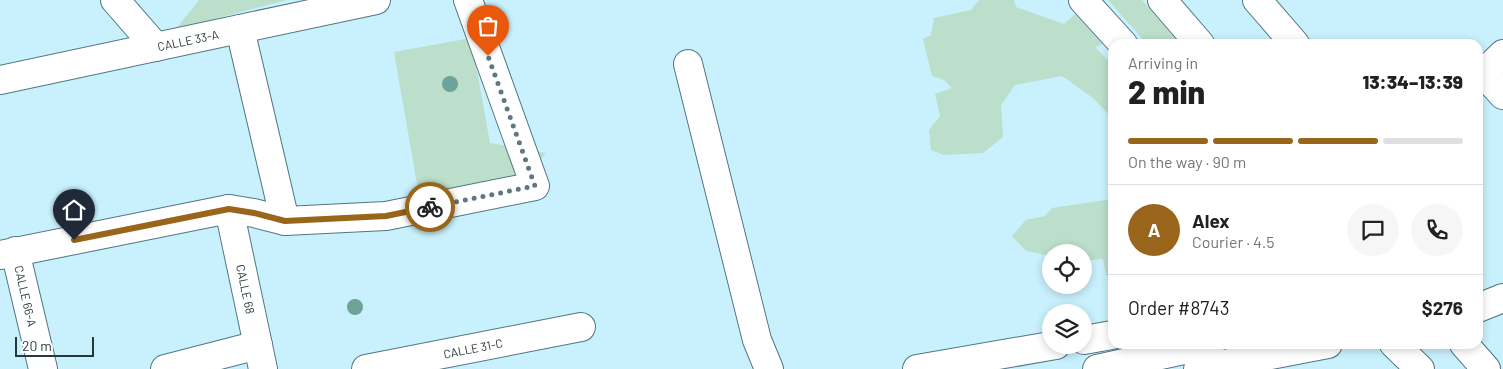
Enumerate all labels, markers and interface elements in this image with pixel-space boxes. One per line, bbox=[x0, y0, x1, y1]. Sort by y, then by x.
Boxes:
pin bbox=[467, 5, 509, 56]
icon: bag bbox=[474, 12, 502, 40]
street label: CALLE 33-A bbox=[156, 27, 220, 53]
text: Arriving in bbox=[1128, 53, 1198, 72]
text: 13:34–13:39 bbox=[1362, 70, 1463, 93]
text: 2 min bbox=[1128, 72, 1205, 110]
text: On the way · 90 m bbox=[1128, 152, 1246, 171]
courier bbox=[405, 182, 455, 232]
pin bbox=[53, 189, 95, 240]
icon: bike bbox=[416, 193, 444, 221]
icon: home bbox=[60, 196, 88, 224]
button: chat bbox=[1347, 204, 1399, 256]
button: phone bbox=[1411, 204, 1463, 256]
text: Alex bbox=[1192, 209, 1230, 232]
text: A bbox=[1148, 218, 1160, 241]
text: Courier · 4.5 bbox=[1192, 232, 1275, 251]
map controls bbox=[1042, 244, 1092, 354]
button: locate bbox=[1042, 244, 1092, 294]
street label: CALLE 68 bbox=[234, 263, 258, 315]
street label: CALLE 66-A bbox=[12, 264, 40, 328]
text: Order #8743 bbox=[1128, 296, 1230, 319]
text: $276 bbox=[1422, 296, 1463, 319]
button: layers bbox=[1042, 304, 1092, 354]
scale bar bbox=[15, 334, 94, 357]
street label: CALLE 31-C bbox=[442, 335, 504, 361]
text: 20 m bbox=[22, 337, 52, 354]

